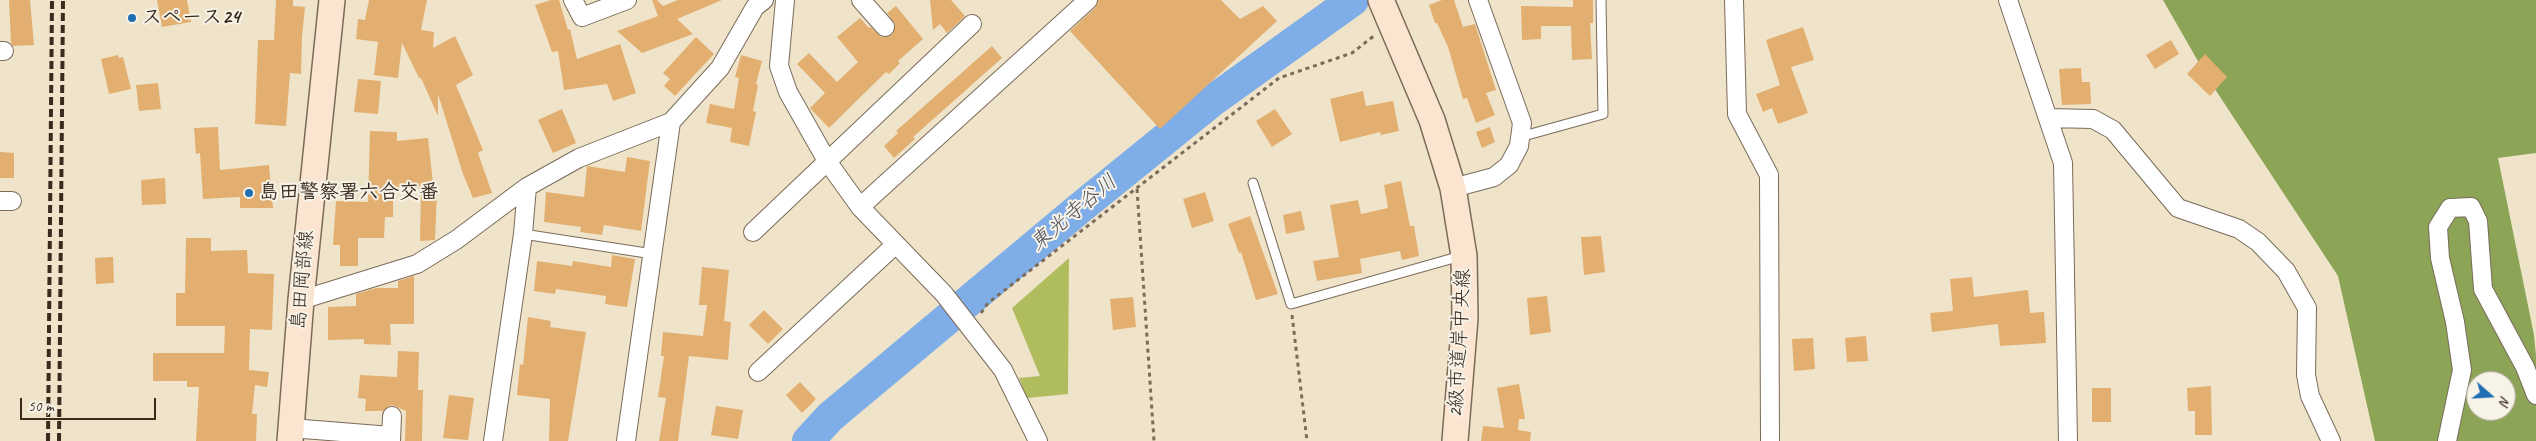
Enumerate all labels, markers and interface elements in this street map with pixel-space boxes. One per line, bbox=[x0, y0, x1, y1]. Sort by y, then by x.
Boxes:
place label: スペース24 bbox=[142, 6, 240, 30]
marker: スペース24 bbox=[126, 12, 138, 24]
water label: 東光寺谷川 bbox=[1026, 170, 1122, 256]
place label: 島田警察署六合交番 bbox=[259, 181, 439, 205]
marker: 島田警察署六合交番 bbox=[243, 187, 255, 199]
street label: 島田岡部線 bbox=[287, 229, 319, 331]
street label: 2級市道岸中央線 bbox=[1444, 268, 1476, 418]
north arrow bbox=[2466, 371, 2516, 421]
scale bar bbox=[22, 388, 159, 420]
text: N bbox=[2495, 394, 2514, 408]
text: 50 m bbox=[28, 397, 54, 416]

